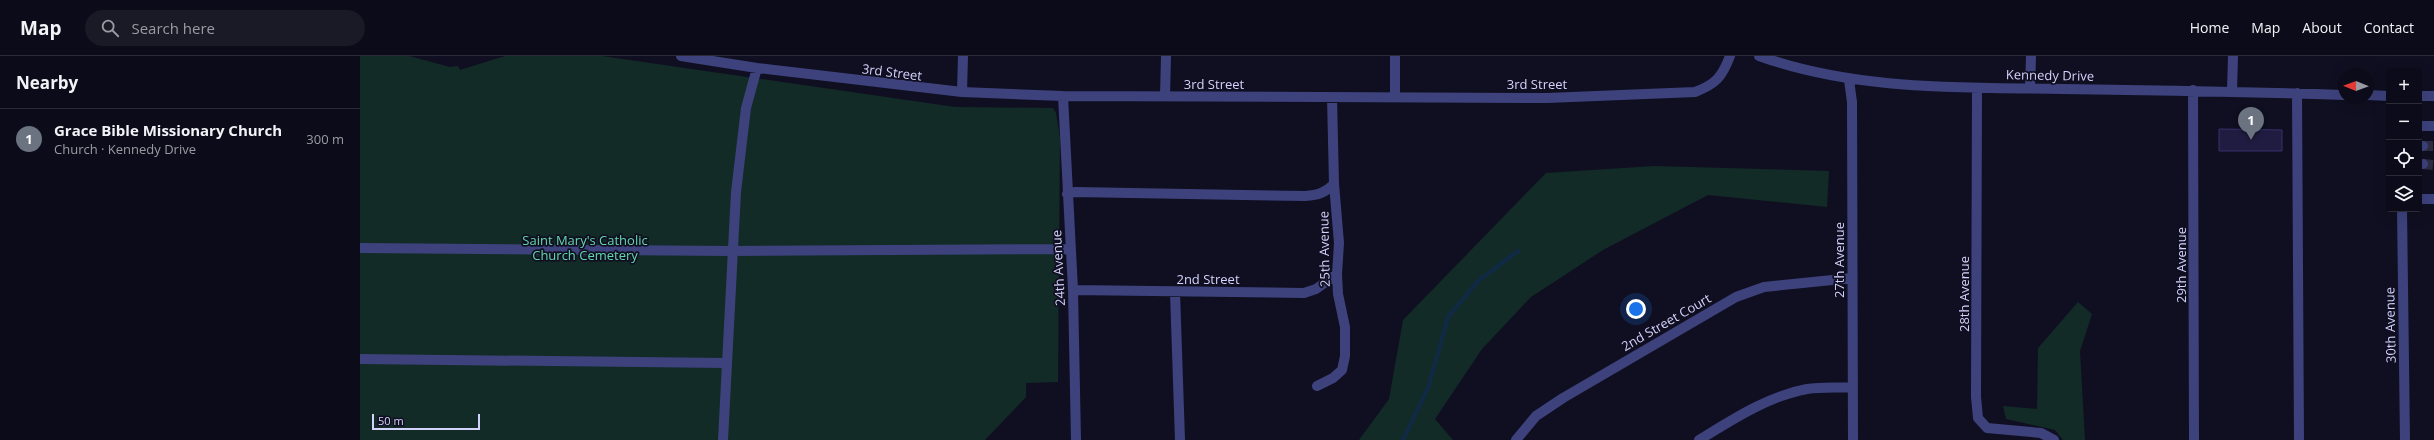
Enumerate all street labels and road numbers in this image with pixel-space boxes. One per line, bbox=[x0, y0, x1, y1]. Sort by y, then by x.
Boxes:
street label: 3rd Street bbox=[861, 59, 923, 85]
street label: Kennedy Drive bbox=[2006, 65, 2094, 85]
street label: 3rd Street bbox=[1184, 75, 1245, 93]
street label: 3rd Street bbox=[1507, 75, 1568, 93]
street label: 25th Avenue bbox=[1314, 211, 1334, 287]
street label: 27th Avenue bbox=[1830, 222, 1848, 298]
street label: 29th Avenue bbox=[2172, 227, 2190, 303]
street label: 24th Avenue bbox=[1047, 230, 1069, 306]
street label: 28th Avenue bbox=[1955, 256, 1973, 332]
street label: 2nd Street bbox=[1176, 270, 1240, 288]
street label: 30th Avenue bbox=[2380, 287, 2400, 363]
street label: 2nd Street Court bbox=[1618, 289, 1714, 355]

